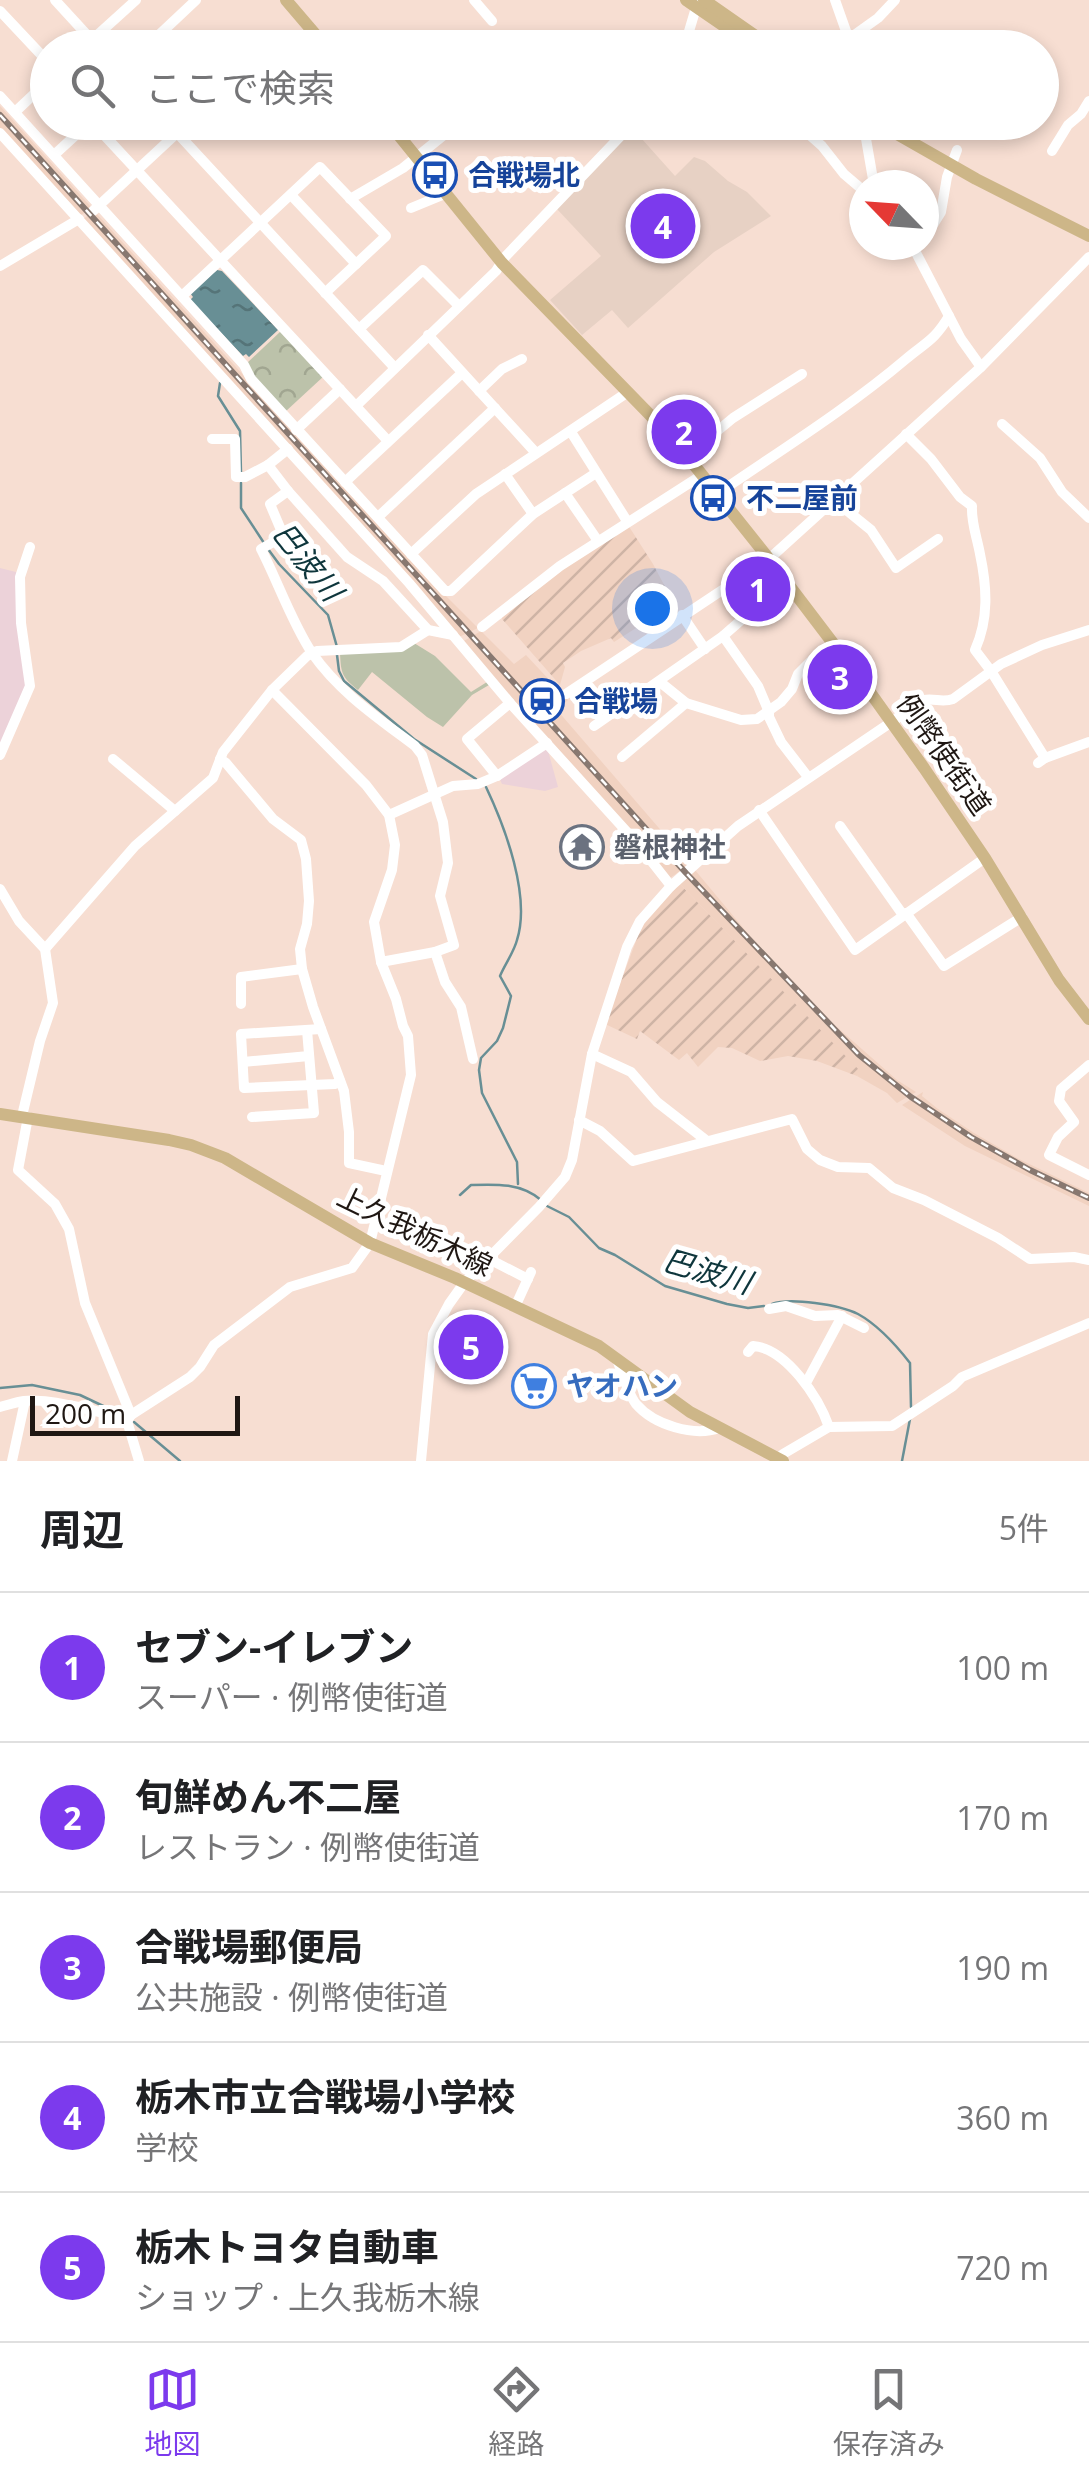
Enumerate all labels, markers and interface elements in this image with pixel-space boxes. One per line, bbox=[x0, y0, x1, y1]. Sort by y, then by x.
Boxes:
search box bbox=[30, 30, 1059, 140]
icon: search bbox=[65, 58, 120, 113]
text: ここで検索 bbox=[145, 61, 335, 113]
bus stop icon: 合戦場北 bbox=[412, 152, 458, 198]
place label: 合戦場北 bbox=[468, 155, 580, 193]
north arrow bbox=[849, 170, 939, 260]
pin: 4 bbox=[630, 188, 696, 264]
pin: 2 bbox=[652, 394, 716, 470]
bus stop icon: 不二屋前 bbox=[690, 475, 736, 521]
place label: 不二屋前 bbox=[746, 478, 858, 516]
water label: 巴波川 bbox=[264, 513, 354, 611]
pin: 1 bbox=[726, 552, 790, 626]
your location bbox=[627, 583, 678, 634]
pin: 3 bbox=[808, 640, 872, 714]
station icon: 合戦場 bbox=[519, 678, 565, 724]
place label: 合戦場 bbox=[574, 681, 658, 719]
street label: 例幣使街道 bbox=[889, 685, 1001, 822]
temple icon: 磐根神社 bbox=[559, 824, 605, 870]
place label: 磐根神社 bbox=[614, 827, 726, 865]
street label: 上久我栃木線 bbox=[332, 1176, 499, 1284]
water label: 巴波川 bbox=[659, 1238, 759, 1303]
pin: 5 bbox=[438, 1310, 504, 1384]
supermarket icon: ヤオハン bbox=[511, 1363, 557, 1409]
place label: ヤオハン bbox=[566, 1366, 678, 1404]
scale bar bbox=[30, 1391, 240, 1436]
text: 200 m bbox=[45, 1394, 126, 1432]
text: 周辺 bbox=[40, 1500, 124, 1557]
text: 5件 bbox=[999, 1506, 1049, 1549]
text: セブン-イレブン bbox=[135, 1620, 413, 1672]
text: 1 bbox=[63, 1646, 82, 1689]
text: 100 m bbox=[956, 1646, 1049, 1689]
text: スーパー · 例幣使街道 bbox=[135, 1675, 448, 1718]
text: 旬鮮めん不二屋 bbox=[135, 1770, 401, 1822]
text: 2 bbox=[63, 1796, 82, 1839]
text: 170 m bbox=[956, 1796, 1049, 1839]
text: レストラン · 例幣使街道 bbox=[135, 1825, 480, 1868]
text: 合戦場郵便局 bbox=[135, 1920, 363, 1972]
text: 3 bbox=[63, 1946, 82, 1989]
text: 190 m bbox=[956, 1946, 1049, 1989]
text: 公共施設 · 例幣使街道 bbox=[135, 1975, 448, 2018]
text: 栃木市立合戦場小学校 bbox=[135, 2070, 515, 2122]
text: 4 bbox=[63, 2096, 82, 2139]
text: 360 m bbox=[956, 2096, 1049, 2139]
text: 学校 bbox=[135, 2125, 199, 2168]
text: 栃木トヨタ自動車 bbox=[135, 2220, 439, 2272]
text: 5 bbox=[63, 2246, 82, 2289]
text: 720 m bbox=[956, 2246, 1049, 2289]
text: ショップ · 上久我栃木線 bbox=[135, 2275, 480, 2318]
tab: 地図 bbox=[144, 2362, 200, 2462]
tab: 経路 bbox=[488, 2362, 545, 2462]
tab: 保存済み bbox=[833, 2362, 945, 2462]

